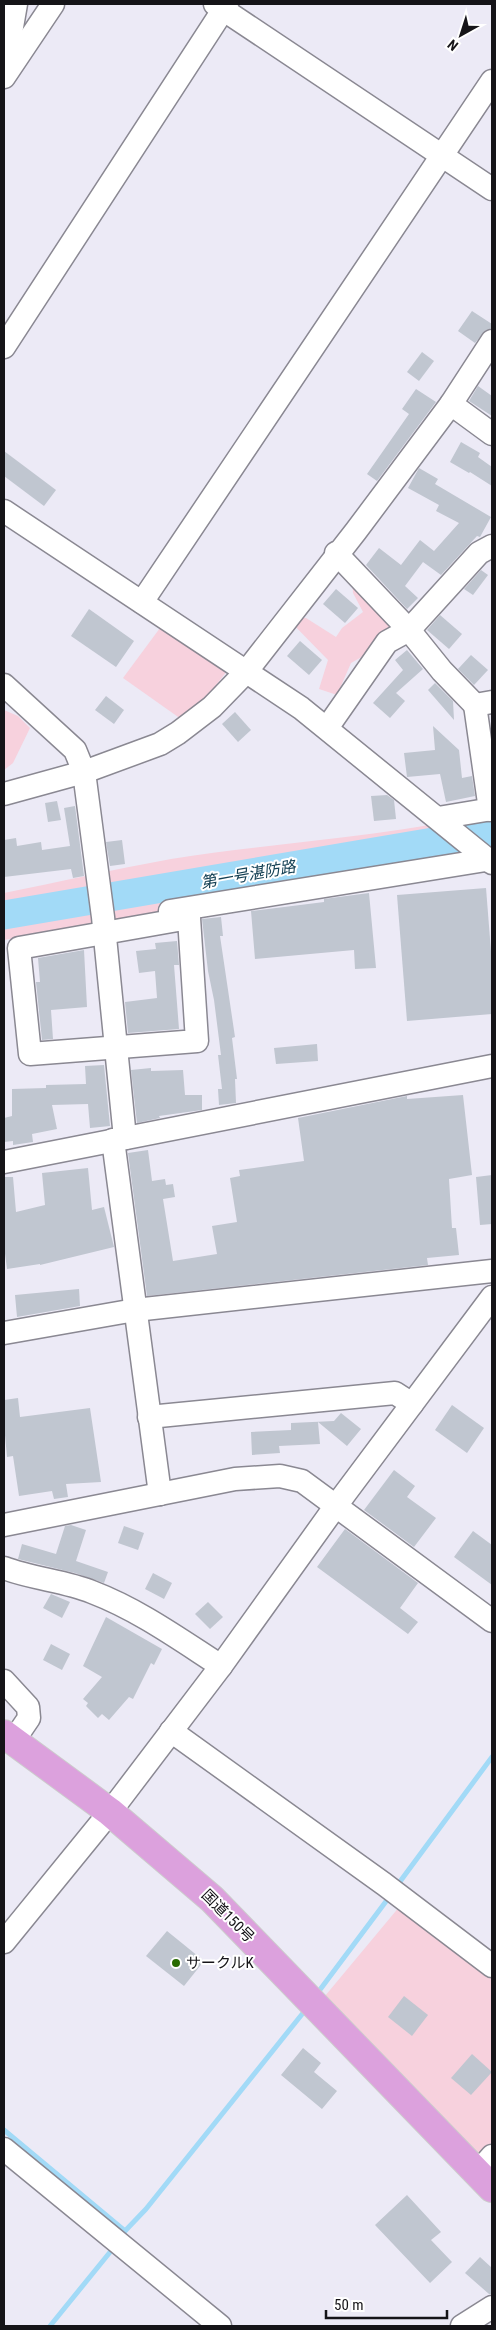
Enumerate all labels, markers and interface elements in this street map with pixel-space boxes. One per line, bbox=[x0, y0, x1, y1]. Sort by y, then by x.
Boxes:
north arrow bbox=[436, 10, 486, 60]
text: N bbox=[444, 36, 461, 54]
water label: 第一号湛防路 bbox=[199, 856, 299, 892]
street label: 国道150号 bbox=[198, 1886, 258, 1946]
place label: サークルK bbox=[186, 1954, 255, 1972]
marker: サークルK bbox=[170, 1957, 182, 1969]
scale bar bbox=[326, 2288, 447, 2320]
text: 50 m bbox=[334, 2296, 364, 2314]

